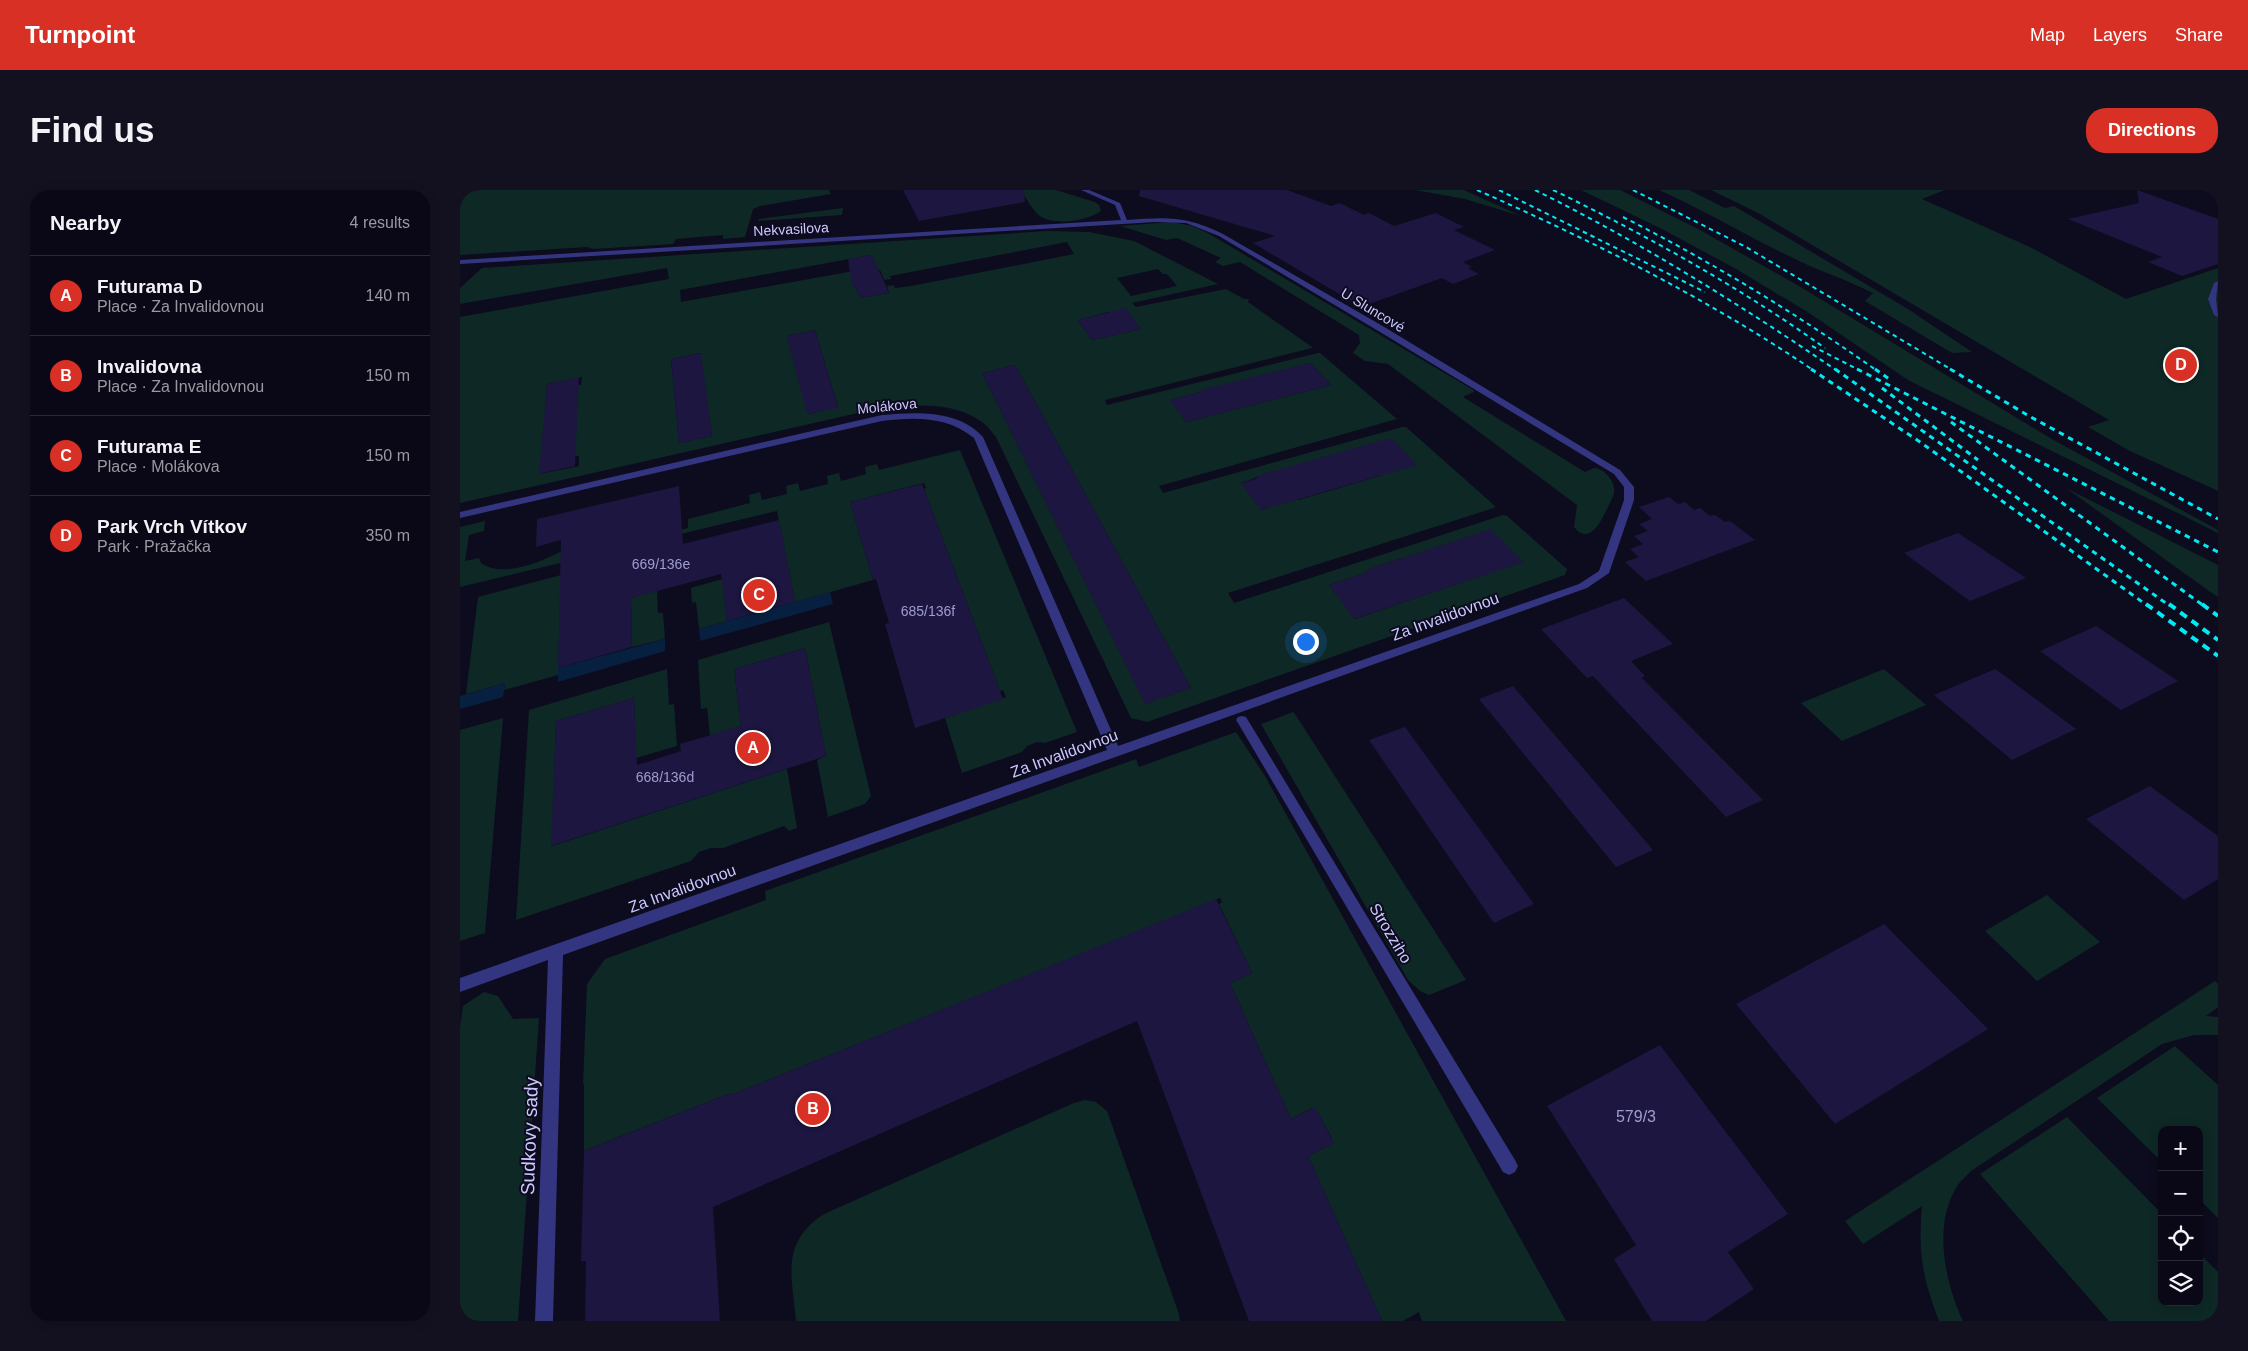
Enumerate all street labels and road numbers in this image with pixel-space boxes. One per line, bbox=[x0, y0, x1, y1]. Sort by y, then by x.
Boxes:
street label: Nekvasilova bbox=[753, 219, 829, 239]
street label: U Sluncové bbox=[1338, 285, 1408, 335]
street label: Molákova bbox=[856, 395, 918, 417]
street label: Za Invalidovnou bbox=[1389, 589, 1501, 644]
street label: Za Invalidovnou bbox=[1008, 726, 1120, 781]
street label: Za Invalidovnou bbox=[626, 861, 738, 916]
street label: Strozziho bbox=[1366, 900, 1415, 966]
street label: Sudkovy sady bbox=[517, 1076, 542, 1195]

